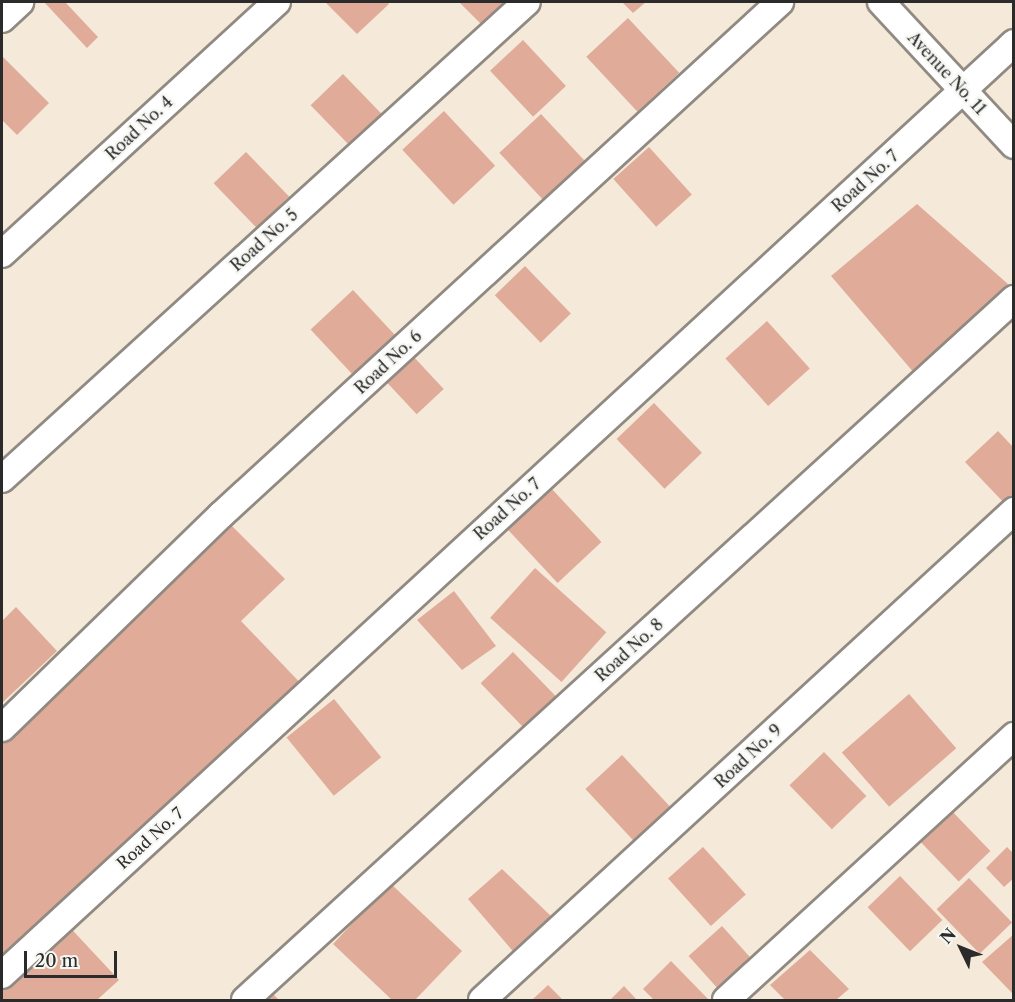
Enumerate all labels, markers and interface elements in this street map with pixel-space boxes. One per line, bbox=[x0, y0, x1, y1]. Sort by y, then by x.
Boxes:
street label: Avenue No. 11 bbox=[904, 28, 990, 118]
street label: Road No. 4 bbox=[102, 92, 176, 164]
street label: Road No. 7 bbox=[828, 146, 902, 216]
street label: Road No. 5 bbox=[227, 205, 301, 275]
street label: Road No. 6 bbox=[351, 326, 425, 398]
street label: Road No. 7 bbox=[470, 474, 544, 544]
street label: Road No. 8 bbox=[591, 615, 667, 685]
street label: Road No. 9 bbox=[711, 720, 785, 792]
street label: Road No. 7 bbox=[113, 803, 187, 873]
north arrow bbox=[931, 918, 991, 978]
text: N bbox=[936, 924, 960, 948]
scale bar bbox=[27, 939, 120, 977]
text: 20 m bbox=[35, 950, 78, 972]

